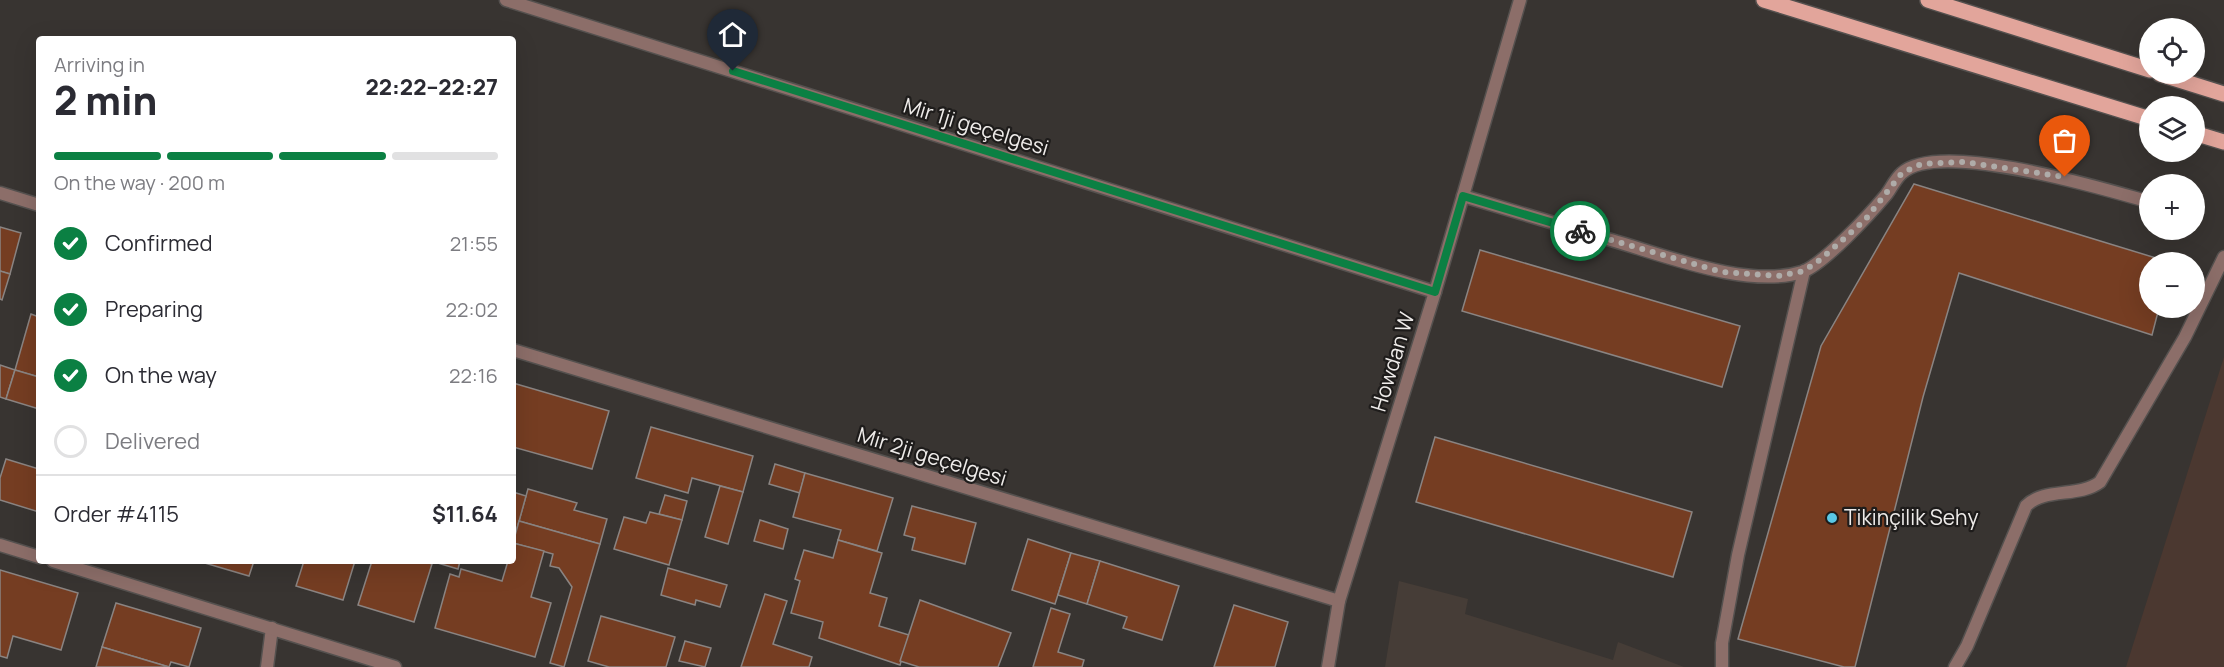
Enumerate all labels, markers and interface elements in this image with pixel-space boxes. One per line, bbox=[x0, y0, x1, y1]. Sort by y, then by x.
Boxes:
pin bbox=[707, 9, 758, 71]
icon: home bbox=[716, 18, 749, 51]
map controls bbox=[2139, 18, 2205, 318]
button: locate bbox=[2139, 18, 2205, 84]
text: Arriving in bbox=[54, 51, 145, 78]
text: 22:22–22:27 bbox=[365, 72, 498, 102]
text: 2 min bbox=[54, 73, 157, 127]
street label: Mir 1ji geçelgesi bbox=[900, 91, 1052, 161]
button: layers bbox=[2139, 96, 2205, 162]
pin bbox=[2039, 115, 2090, 177]
icon: bag bbox=[2048, 124, 2081, 157]
text: On the way · 200 m bbox=[54, 169, 225, 196]
button: + bbox=[2139, 174, 2205, 240]
courier bbox=[1550, 201, 1610, 261]
icon: bike bbox=[1564, 215, 1597, 248]
icon: check bbox=[54, 227, 87, 260]
text: Confirmed bbox=[105, 228, 213, 258]
text: 21:55 bbox=[450, 230, 498, 257]
button: − bbox=[2139, 252, 2205, 318]
icon: check bbox=[54, 293, 87, 326]
text: Preparing bbox=[105, 294, 203, 324]
text: 22:02 bbox=[446, 296, 498, 323]
street label: Howdan W bbox=[1364, 308, 1421, 415]
icon: check bbox=[54, 359, 87, 392]
text: On the way bbox=[105, 360, 217, 390]
text: 22:16 bbox=[449, 362, 498, 389]
street label: Mir 2ji geçelgesi bbox=[854, 420, 1010, 492]
text: Delivered bbox=[105, 426, 200, 456]
text: Order #4115 bbox=[54, 499, 179, 529]
text: $11.64 bbox=[432, 499, 498, 529]
place label: Tikinçilik Sehy bbox=[1844, 503, 1979, 531]
marker: Tikinçilik Sehy bbox=[1825, 511, 1839, 525]

